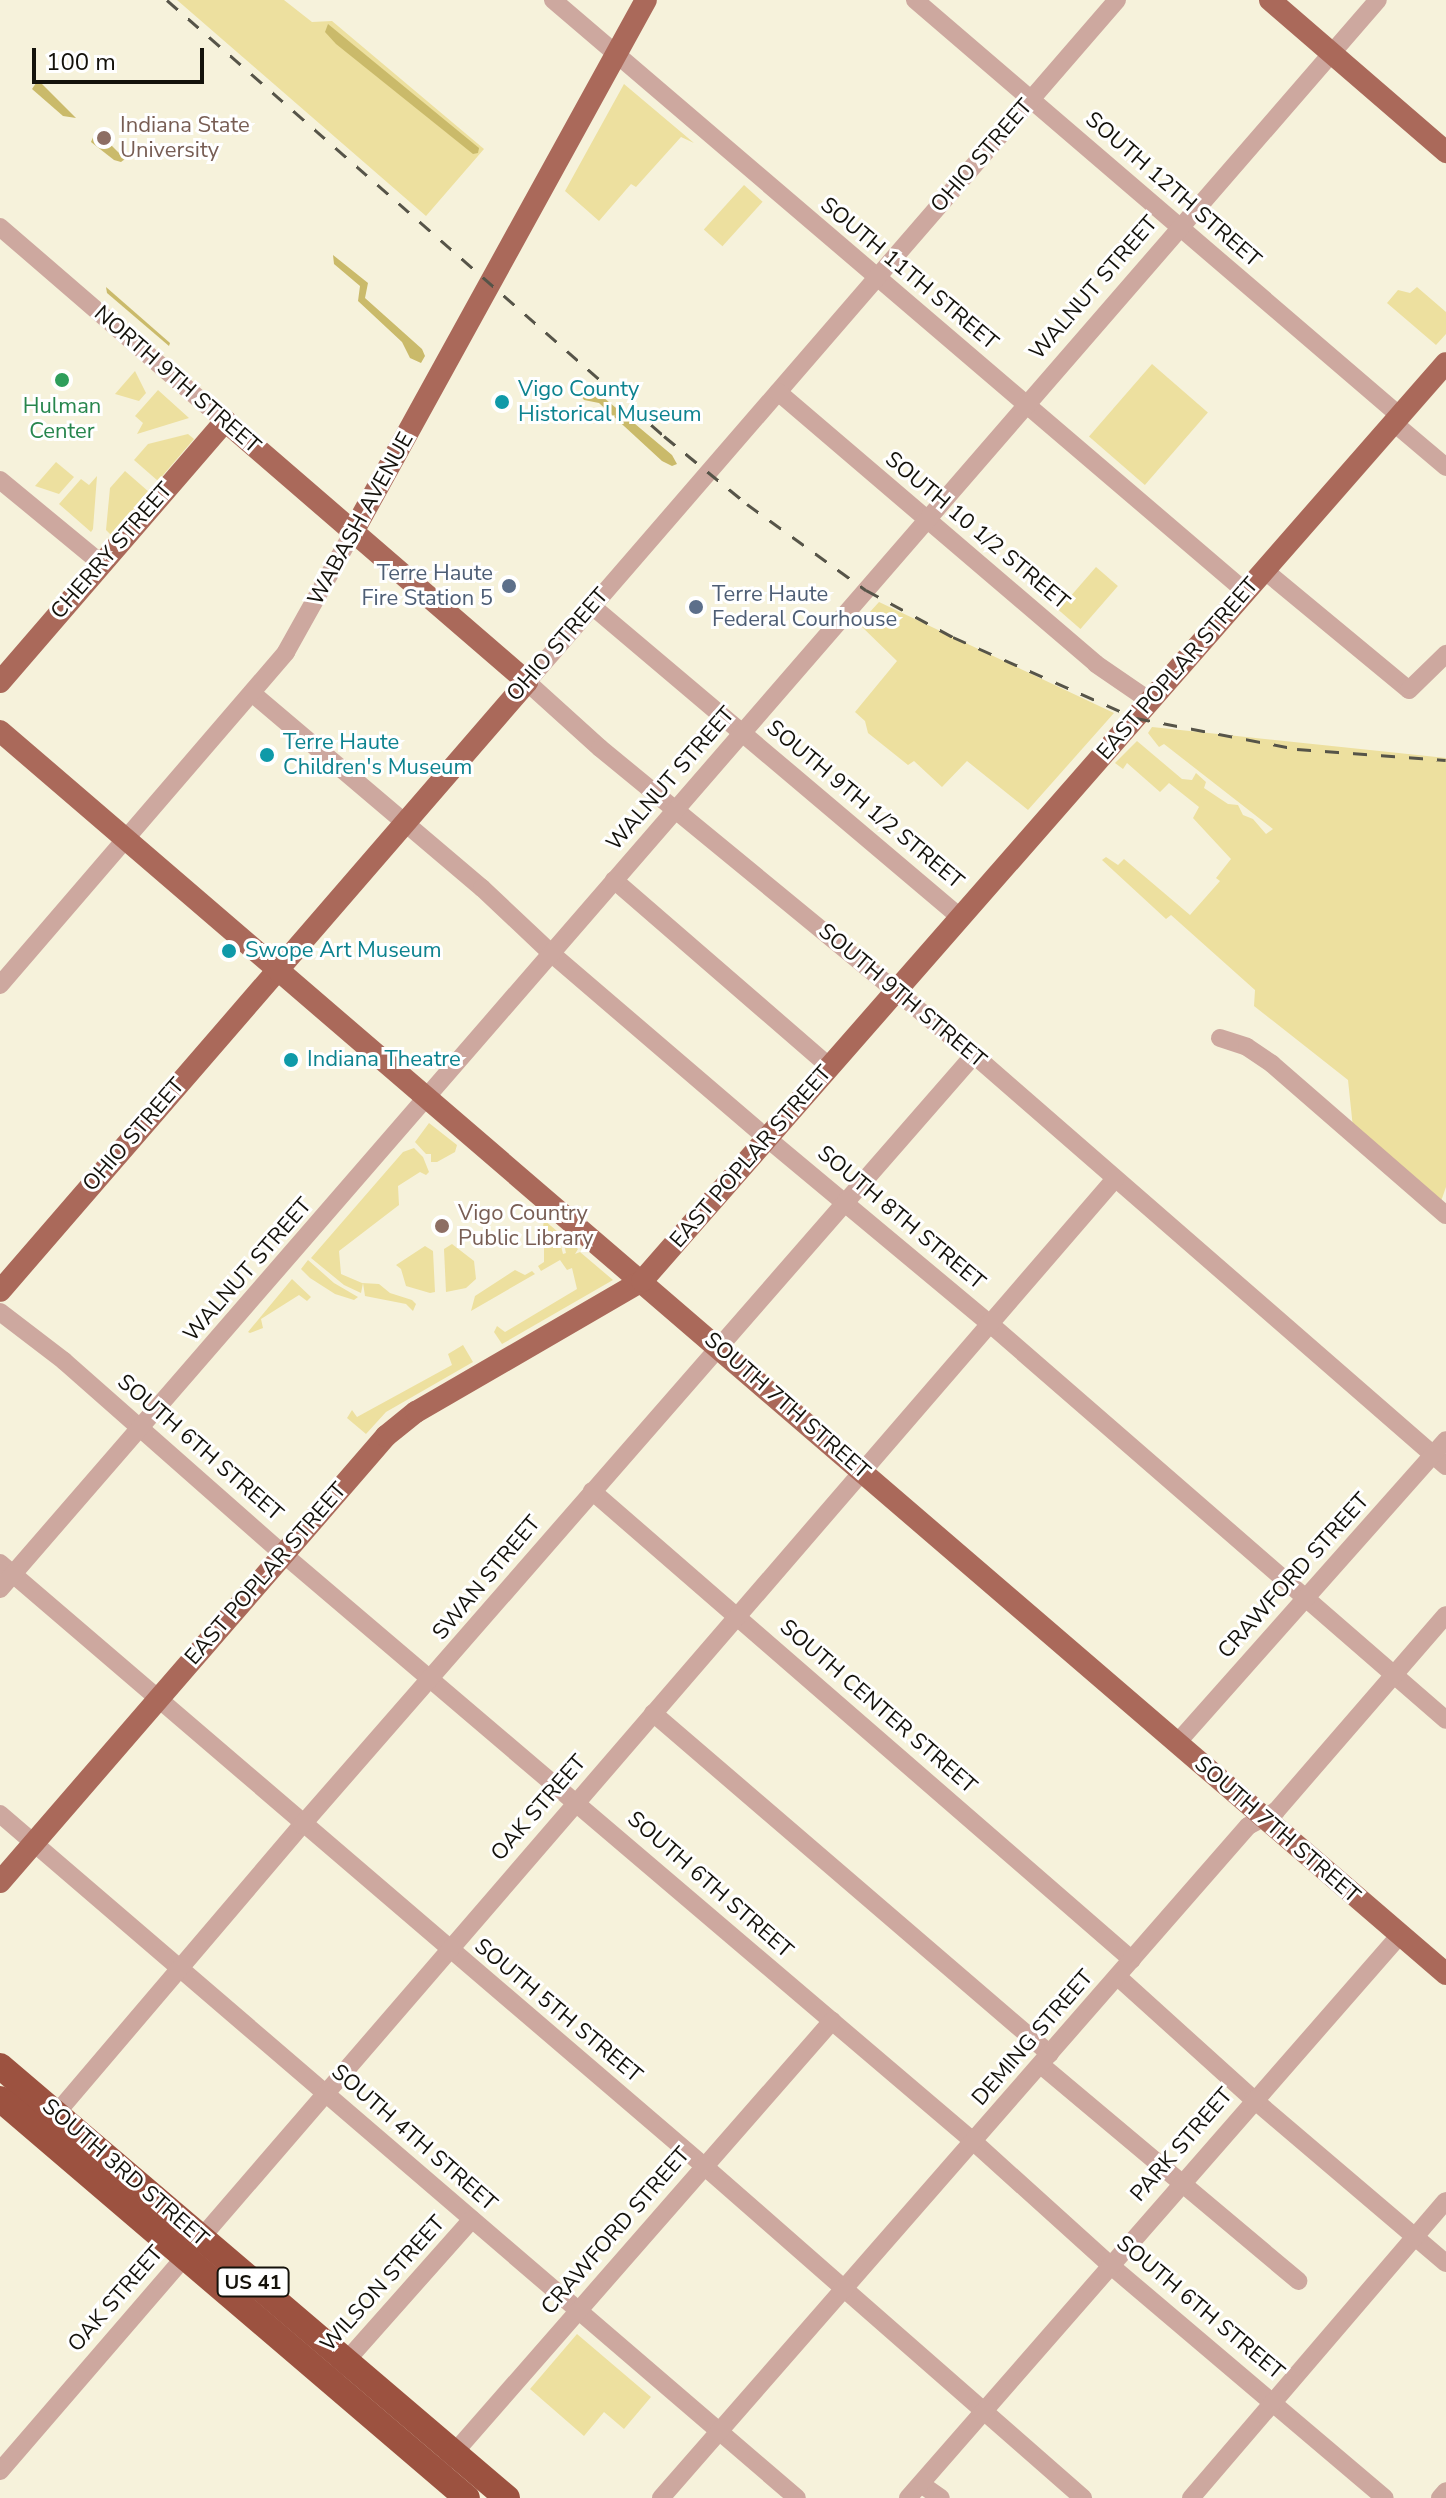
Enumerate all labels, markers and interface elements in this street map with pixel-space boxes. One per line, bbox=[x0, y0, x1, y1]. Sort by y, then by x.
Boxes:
scale bar bbox=[36, 32, 208, 82]
text: 100 m bbox=[46, 46, 116, 78]
street label: OHIO STREET bbox=[926, 94, 1038, 218]
street label: SOUTH 12TH STREET bbox=[1080, 107, 1266, 273]
place label: Indiana State University bbox=[120, 112, 250, 164]
marker: Indiana State University bbox=[95, 129, 113, 147]
street label: SOUTH 11TH STREET bbox=[815, 192, 1003, 356]
street label: WALNUT STREET bbox=[1024, 211, 1164, 365]
street label: NORTH 9TH STREET bbox=[88, 301, 266, 459]
marker: Hulman Center bbox=[53, 371, 71, 389]
place label: Vigo County Historical Museum bbox=[518, 376, 702, 428]
place label: Hulman Center bbox=[23, 393, 101, 444]
marker: Vigo County Historical Museum bbox=[493, 393, 511, 411]
street label: WABASH AVENUE bbox=[303, 428, 419, 610]
street label: SOUTH 10 1/2 STREET bbox=[880, 446, 1074, 616]
street label: CHERRY STREET bbox=[46, 477, 178, 625]
place label: Terre Haute Fire Station 5 bbox=[362, 560, 493, 612]
street label: EAST POPLAR STREET bbox=[1092, 573, 1264, 765]
marker: Terre Haute Fire Station 5 bbox=[500, 577, 518, 595]
place label: Terre Haute Federal Courhouse bbox=[712, 581, 897, 632]
street label: OHIO STREET bbox=[502, 583, 614, 707]
marker: Terre Haute Federal Courhouse bbox=[687, 598, 705, 616]
street label: WALNUT STREET bbox=[601, 702, 741, 856]
street label: SOUTH 9TH 1/2 STREET bbox=[761, 715, 969, 895]
place label: Terre Haute Children's Museum bbox=[283, 729, 472, 780]
marker: Terre Haute Children's Museum bbox=[258, 746, 276, 764]
street label: SOUTH 9TH STREET bbox=[813, 918, 991, 1074]
place label: Swope Art Museum bbox=[245, 938, 442, 964]
marker: Swope Art Museum bbox=[220, 942, 238, 960]
place label: Indiana Theatre bbox=[307, 1047, 461, 1073]
marker: Indiana Theatre bbox=[282, 1051, 300, 1069]
street label: EAST POPLAR STREET bbox=[665, 1061, 837, 1253]
street label: OHIO STREET bbox=[78, 1073, 190, 1197]
street label: SOUTH 8TH STREET bbox=[812, 1140, 990, 1296]
street label: WALNUT STREET bbox=[178, 1193, 318, 1347]
place label: Vigo Country Public Library bbox=[458, 1200, 594, 1252]
marker: Vigo Country Public Library bbox=[433, 1217, 451, 1235]
street label: SOUTH 7TH STREET bbox=[699, 1327, 875, 1485]
street label: SOUTH 6TH STREET bbox=[112, 1369, 288, 1527]
street label: EAST POPLAR STREET bbox=[180, 1478, 352, 1670]
street label: CRAWFORD STREET bbox=[1213, 1488, 1375, 1664]
street label: SWAN STREET bbox=[427, 1511, 547, 1645]
street label: SOUTH CENTER STREET bbox=[774, 1614, 982, 1800]
street label: OAK STREET bbox=[486, 1750, 592, 1866]
street label: SOUTH 7TH STREET bbox=[1189, 1751, 1365, 1909]
street label: SOUTH 6TH STREET bbox=[622, 1806, 798, 1964]
street label: SOUTH 5TH STREET bbox=[469, 1933, 647, 2089]
street label: DEMING STREET bbox=[967, 1965, 1099, 2111]
street label: SOUTH 4TH STREET bbox=[326, 2059, 502, 2217]
street label: PARK STREET bbox=[1125, 2083, 1239, 2207]
street label: SOUTH 3RD STREET bbox=[36, 2094, 214, 2252]
street label: CRAWFORD STREET bbox=[536, 2142, 696, 2320]
street label: WILSON STREET bbox=[315, 2211, 451, 2357]
street label: SOUTH 6TH STREET bbox=[1111, 2230, 1289, 2386]
street label: OAK STREET bbox=[63, 2241, 169, 2357]
road number: US 41 bbox=[215, 2266, 291, 2298]

